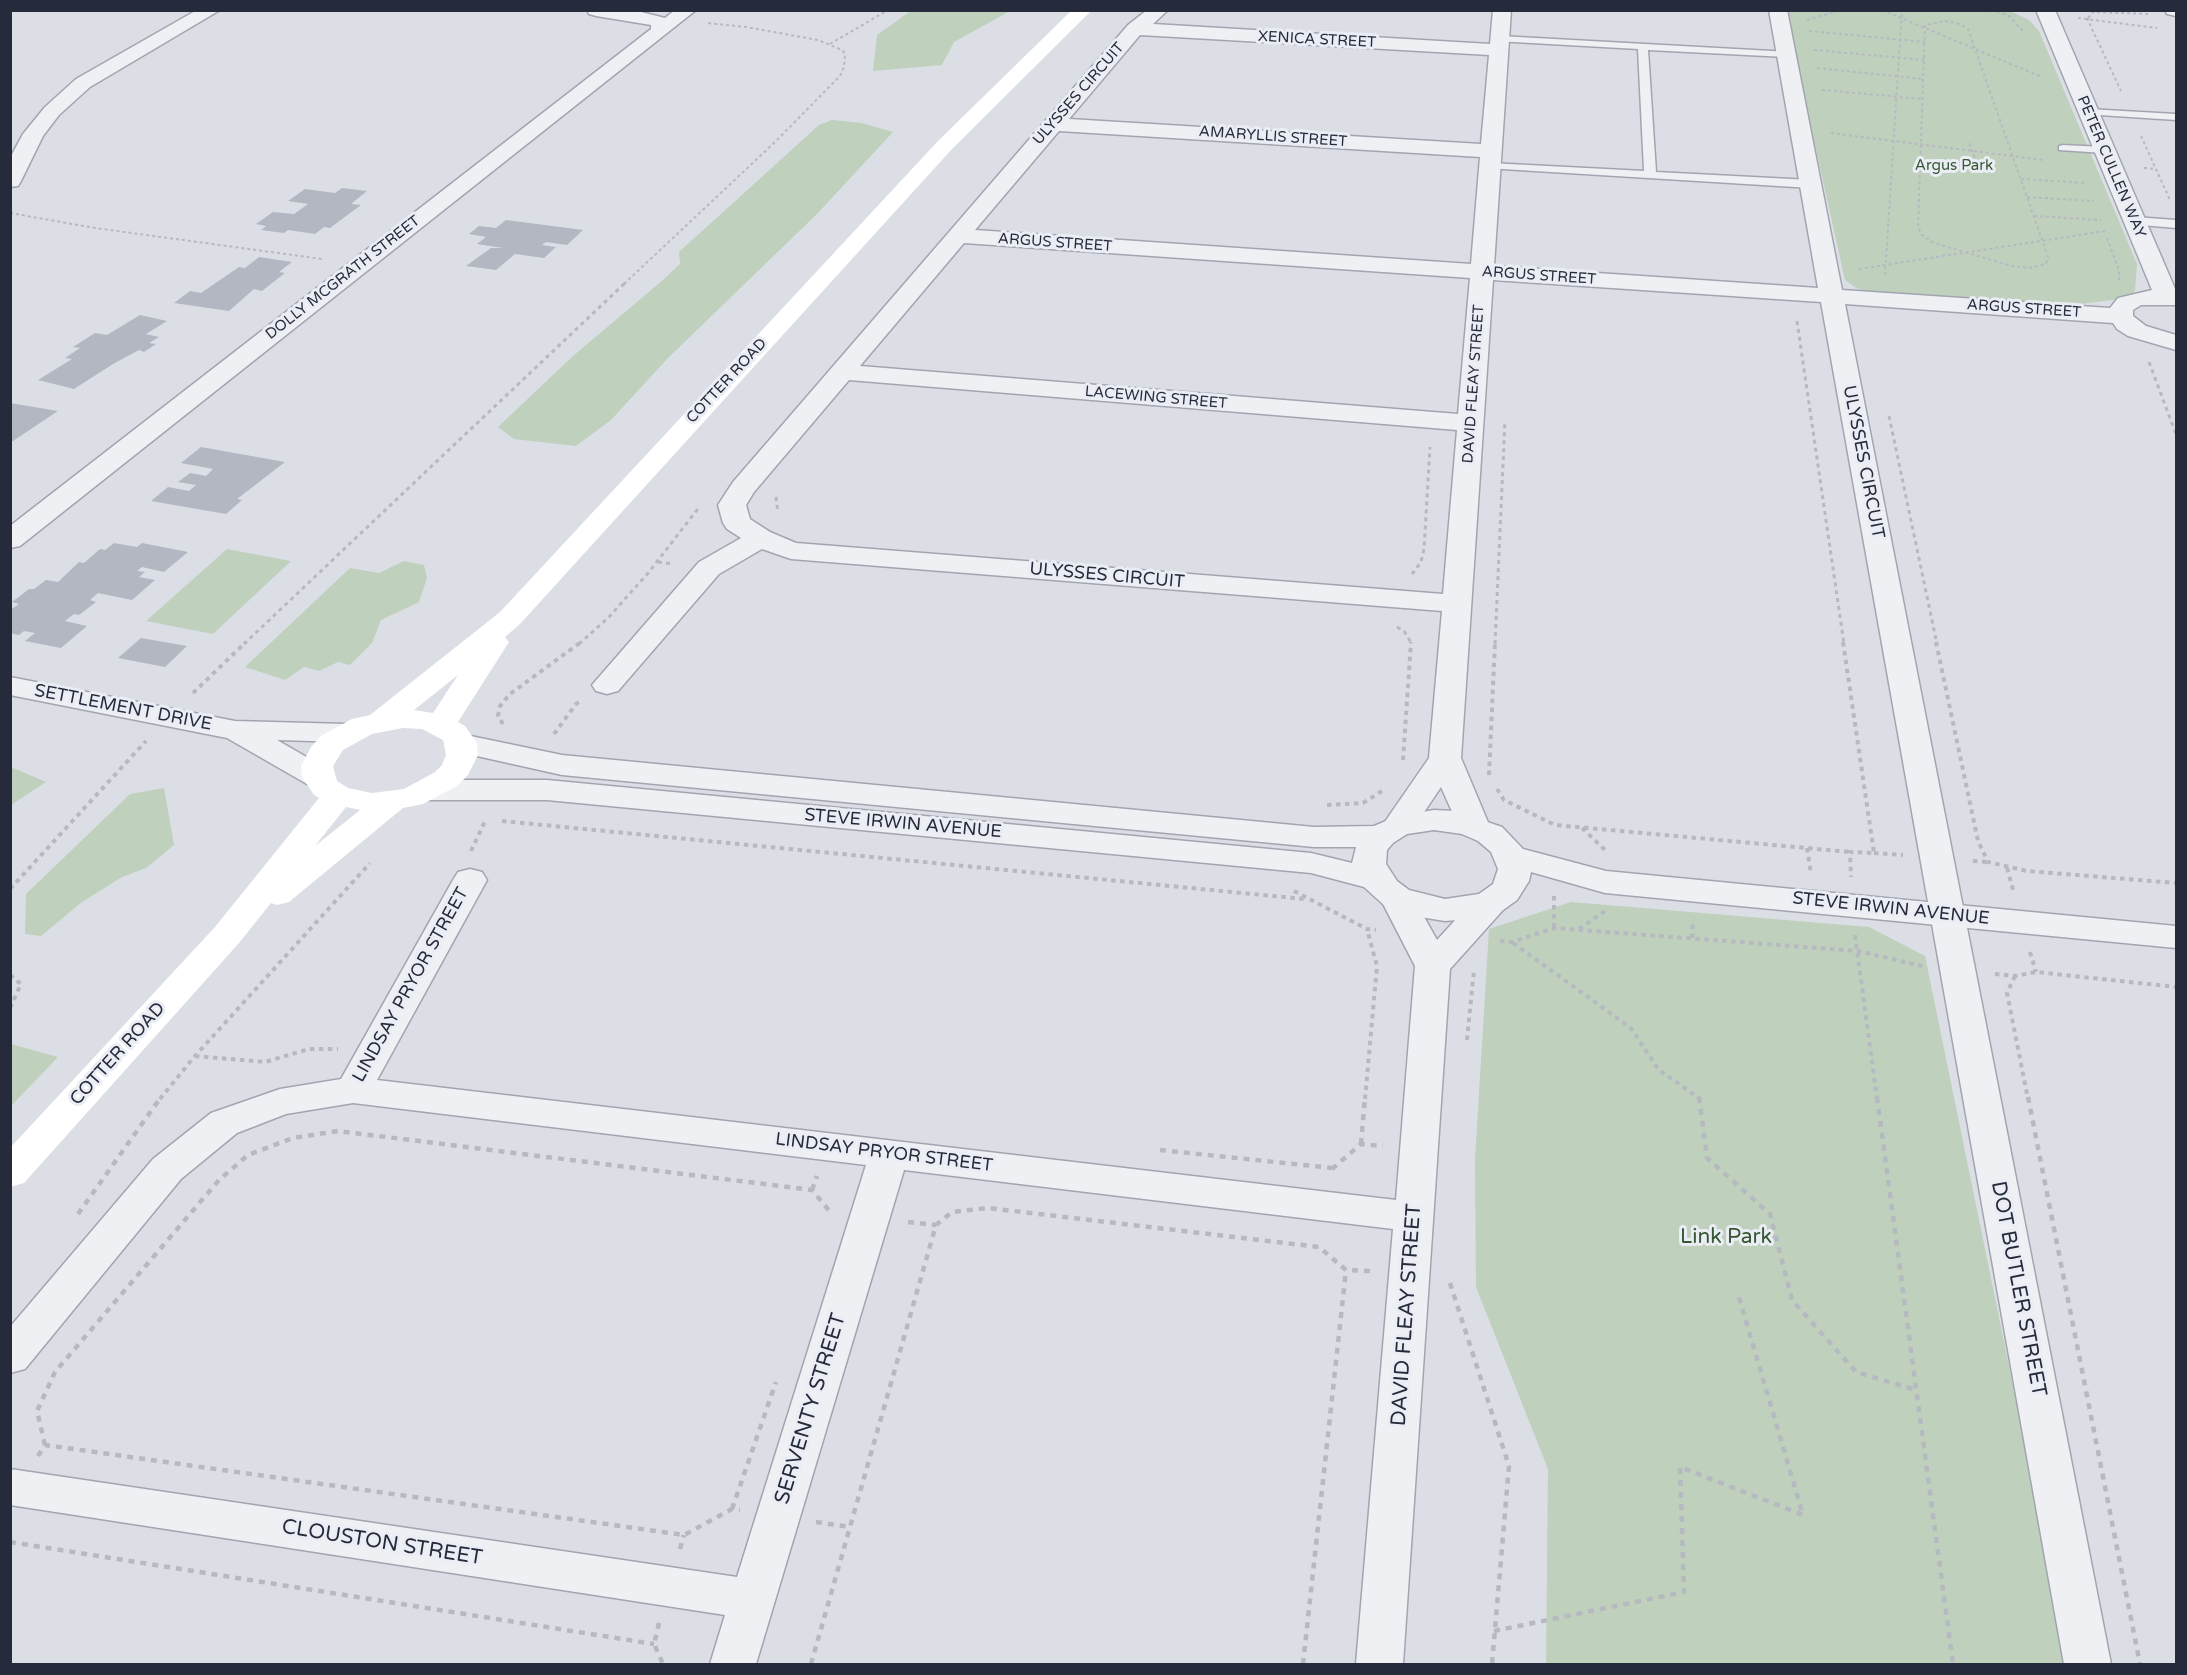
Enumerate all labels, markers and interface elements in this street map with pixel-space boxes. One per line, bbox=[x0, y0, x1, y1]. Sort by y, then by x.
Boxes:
street label: XENICA STREET bbox=[1257, 28, 1377, 52]
street label: ULYSSES CIRCUIT bbox=[1030, 39, 1128, 149]
street label: PETER CULLEN WAY bbox=[2073, 93, 2149, 241]
street label: AMARYLLIS STREET bbox=[1198, 123, 1348, 151]
park label: Argus Park bbox=[1915, 157, 1993, 175]
street label: DOLLY MCGRATH STREET bbox=[262, 212, 424, 344]
street label: ARGUS STREET bbox=[997, 230, 1113, 256]
street label: ARGUS STREET bbox=[1481, 263, 1597, 289]
street label: ARGUS STREET bbox=[1966, 296, 2082, 322]
street label: DAVID FLEAY STREET bbox=[1459, 304, 1489, 464]
street label: COTTER ROAD bbox=[683, 335, 771, 427]
street label: LACEWING STREET bbox=[1084, 383, 1228, 413]
street label: ULYSSES CIRCUIT bbox=[1838, 383, 1888, 541]
street label: ULYSSES CIRCUIT bbox=[1028, 558, 1186, 594]
street label: SETTLEMENT DRIVE bbox=[32, 680, 214, 736]
street label: STEVE IRWIN AVENUE bbox=[803, 805, 1003, 843]
street label: LINDSAY PRYOR STREET bbox=[348, 884, 474, 1086]
street label: STEVE IRWIN AVENUE bbox=[1791, 888, 1991, 930]
street label: COTTER ROAD bbox=[66, 998, 170, 1110]
street label: LINDSAY PRYOR STREET bbox=[774, 1129, 994, 1177]
street label: DOT BUTLER STREET bbox=[1985, 1179, 2051, 1399]
street label: DAVID FLEAY STREET bbox=[1387, 1203, 1427, 1427]
park label: Link Park bbox=[1680, 1224, 1772, 1250]
street label: SERVENTY STREET bbox=[770, 1311, 852, 1507]
street label: CLOUSTON STREET bbox=[280, 1515, 484, 1571]

